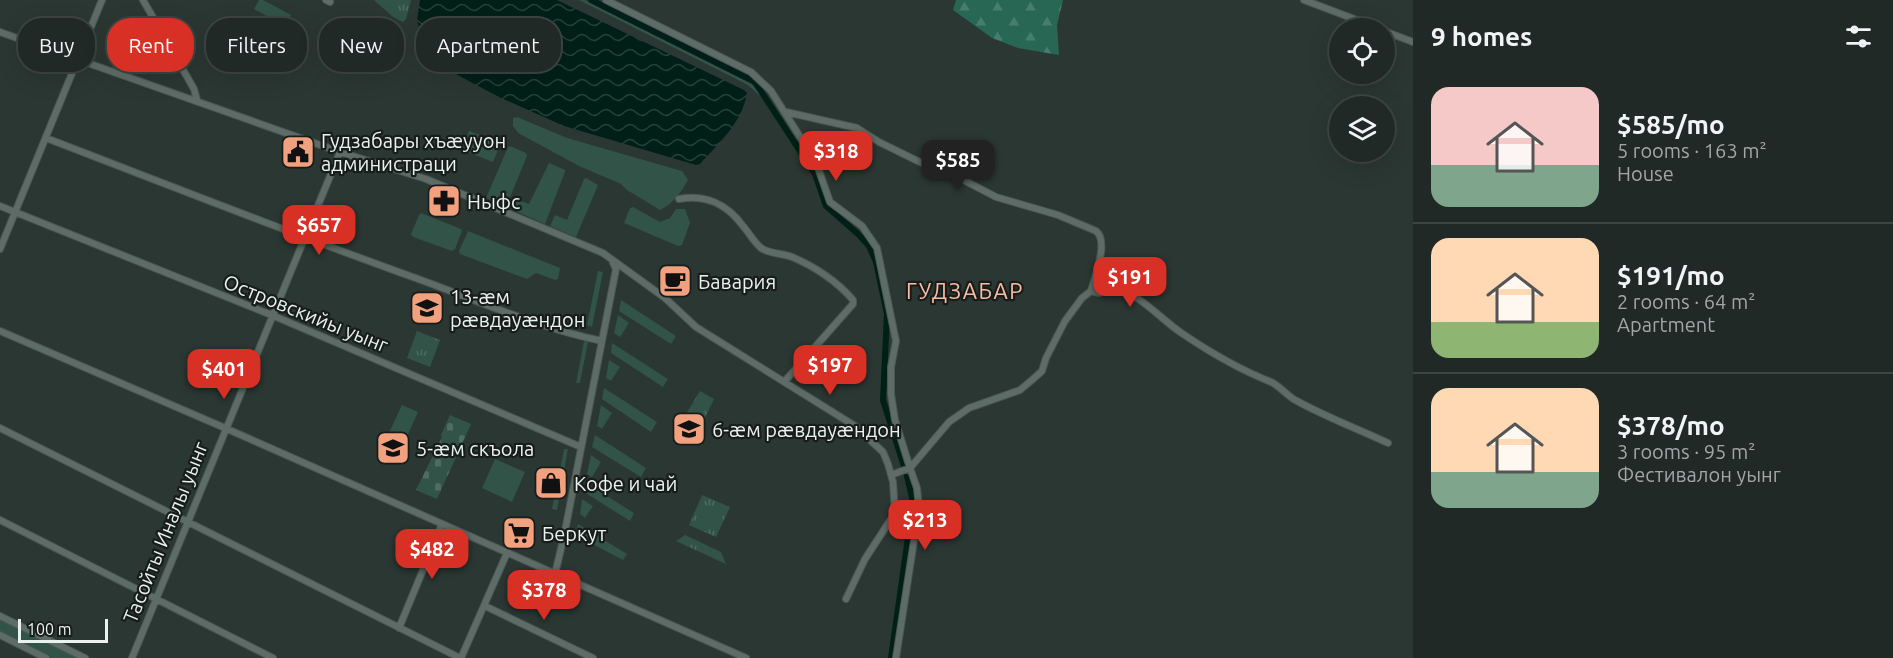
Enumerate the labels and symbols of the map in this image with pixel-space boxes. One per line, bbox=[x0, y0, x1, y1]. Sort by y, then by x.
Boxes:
place label: Гудзабары хъæууон администраци bbox=[321, 129, 506, 175]
pin: $318 bbox=[800, 131, 872, 182]
public building icon: Гудзабары хъæууон администраци bbox=[280, 134, 316, 170]
pin: $585 bbox=[922, 140, 994, 191]
pharmacy icon: Ныфс bbox=[426, 183, 462, 219]
place label: Ныфс bbox=[467, 190, 520, 213]
pin: $657 bbox=[283, 205, 355, 256]
pin: $191 bbox=[1094, 257, 1166, 308]
cafe icon: Бавария bbox=[657, 263, 693, 299]
street label: Островскийы уынг bbox=[220, 269, 392, 357]
place label: Бавария bbox=[698, 270, 776, 293]
district label: ГУДЗАБАР bbox=[906, 278, 1024, 303]
place label: 13-æм рӕвдауӕндон bbox=[450, 285, 585, 331]
school or university icon: 13-æм рӕвдауӕндон bbox=[409, 290, 445, 326]
pin: $197 bbox=[794, 345, 866, 396]
pin: $401 bbox=[188, 349, 260, 400]
school or university icon: 6-æм рӕвдауӕндон bbox=[671, 411, 707, 447]
place label: 6-æм рӕвдауӕндон bbox=[712, 418, 901, 441]
school or university icon: 5-æм скъола bbox=[375, 430, 411, 466]
place label: 5-æм скъола bbox=[416, 437, 534, 460]
street label: Тасойты Иналы уынг bbox=[118, 438, 212, 626]
shop icon: Кофе и чай bbox=[533, 465, 569, 501]
place label: Кофе и чай bbox=[574, 472, 677, 495]
pin: $213 bbox=[889, 500, 961, 551]
supermarket icon: Беркут bbox=[501, 515, 537, 551]
place label: Беркут bbox=[542, 522, 606, 545]
pin: $482 bbox=[396, 529, 468, 580]
pin: $378 bbox=[508, 570, 580, 621]
scale bar bbox=[18, 616, 108, 644]

